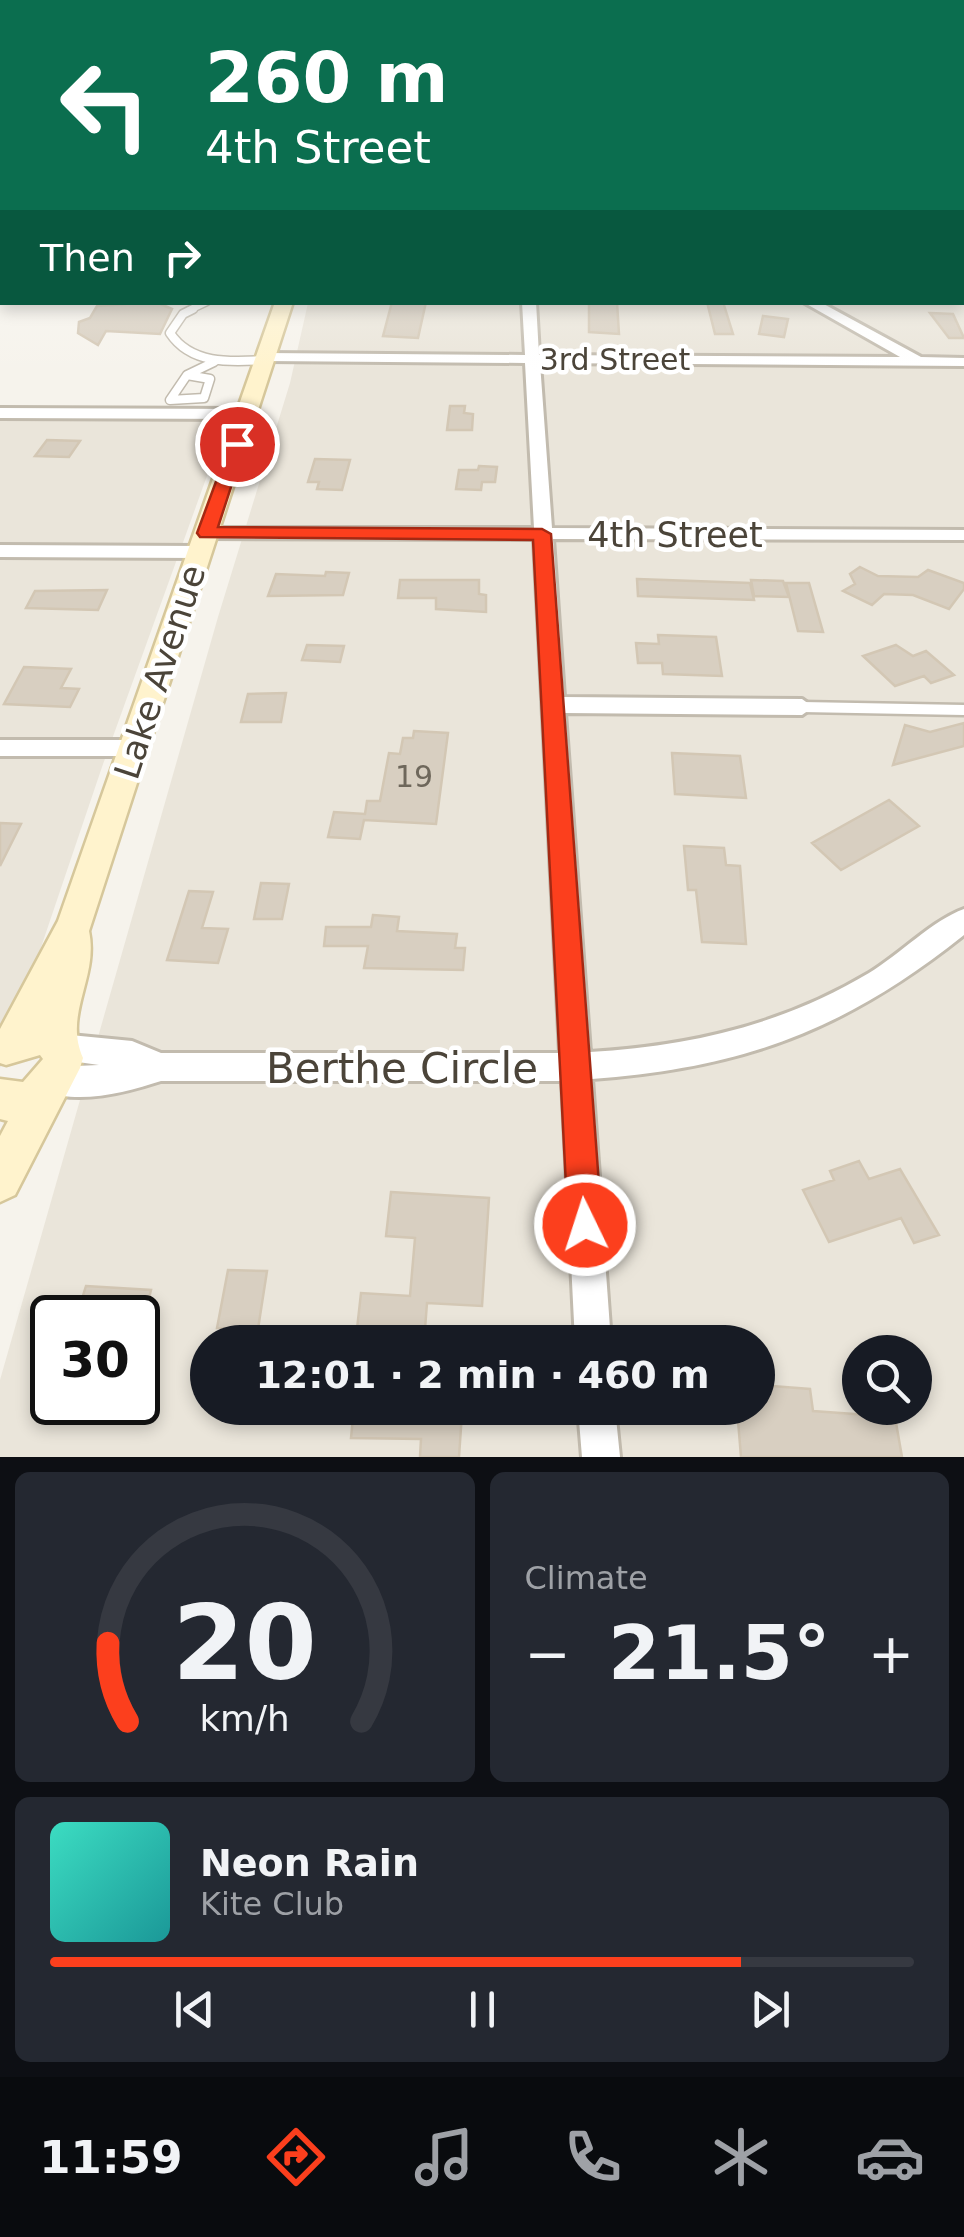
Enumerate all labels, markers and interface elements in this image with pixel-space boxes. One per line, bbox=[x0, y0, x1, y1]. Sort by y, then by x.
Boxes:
text: 260 m bbox=[205, 37, 448, 119]
icon: left bbox=[40, 40, 170, 170]
text: 4th Street bbox=[205, 121, 431, 174]
icon: right bbox=[155, 230, 210, 285]
text: Then bbox=[40, 236, 135, 280]
street label: 3rd Street bbox=[540, 342, 691, 377]
pin bbox=[195, 402, 280, 487]
icon: arrive bbox=[210, 417, 265, 472]
street label: 4th Street bbox=[587, 515, 763, 555]
street label: Lake Avenue bbox=[107, 560, 213, 784]
house number: 19 bbox=[395, 759, 433, 794]
street label: Berthe Circle bbox=[266, 1044, 538, 1093]
position arrow bbox=[533, 1173, 637, 1277]
speed limit sign: 30 bbox=[30, 1295, 160, 1425]
map controls bbox=[842, 1335, 932, 1425]
button: search bbox=[842, 1335, 932, 1425]
text: 12:01 · 2 min · 460 m bbox=[255, 1353, 710, 1397]
text: Climate bbox=[525, 1559, 648, 1597]
text: 20 bbox=[172, 1582, 317, 1704]
text: 21.5° bbox=[608, 1609, 831, 1697]
text: − bbox=[525, 1622, 571, 1686]
text: + bbox=[868, 1622, 914, 1686]
text: km/h bbox=[200, 1698, 290, 1739]
text: Neon Rain bbox=[200, 1841, 419, 1885]
text: Kite Club bbox=[200, 1885, 344, 1923]
icon: previous bbox=[167, 1982, 222, 2037]
icon: pause bbox=[455, 1982, 510, 2037]
icon: next bbox=[743, 1982, 798, 2037]
icon: directions bbox=[261, 2122, 331, 2192]
icon: music bbox=[409, 2122, 479, 2192]
icon: phone bbox=[558, 2122, 628, 2192]
icon: climate bbox=[706, 2122, 776, 2192]
icon: car bbox=[855, 2122, 925, 2192]
text: 11:59 bbox=[39, 2131, 182, 2184]

